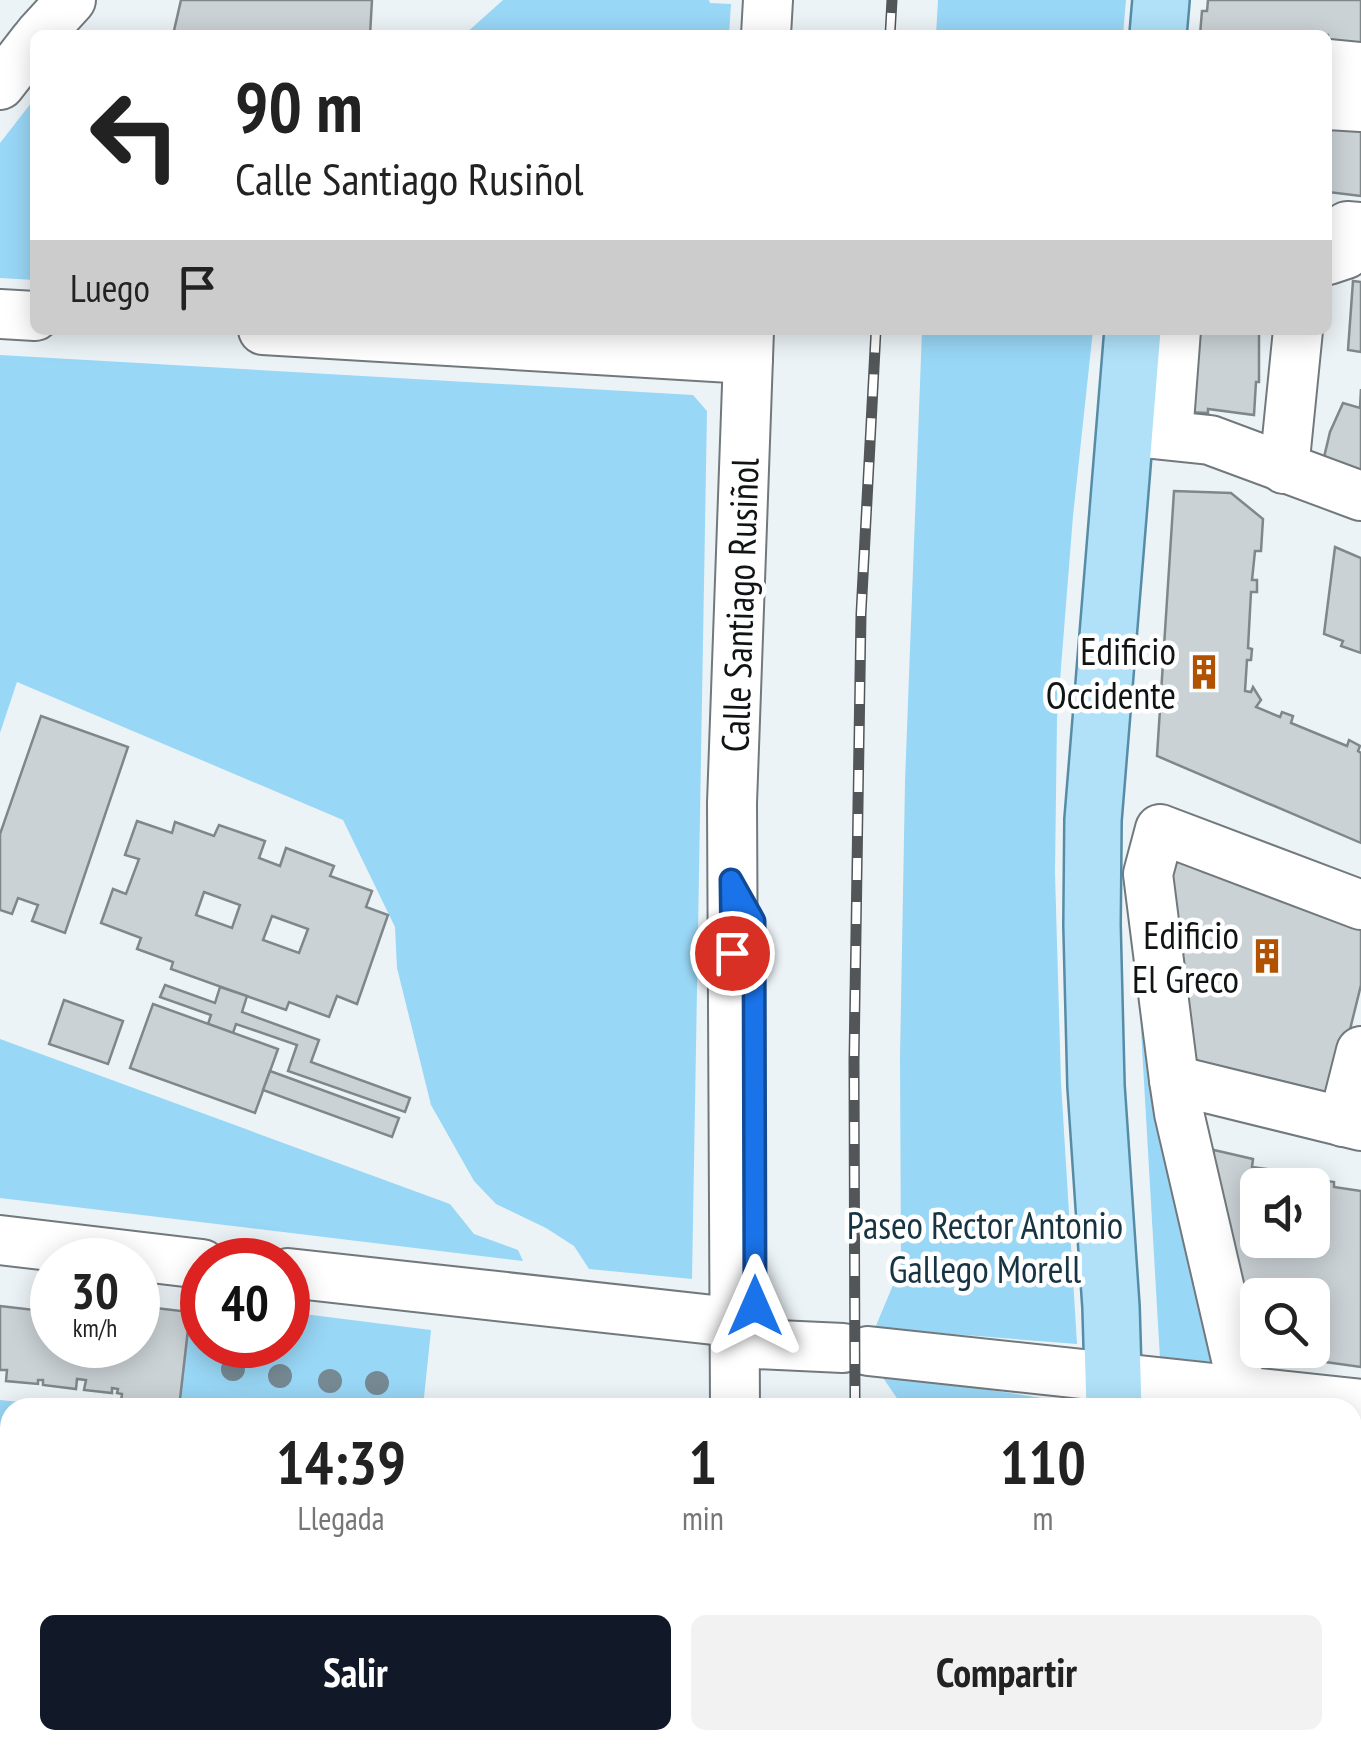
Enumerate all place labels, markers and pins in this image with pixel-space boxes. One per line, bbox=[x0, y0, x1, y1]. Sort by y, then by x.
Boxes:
place label: Edificio Occidente bbox=[1046, 626, 1176, 719]
building icon: Edificio Occidente bbox=[1185, 653, 1223, 691]
place label: Edificio El Greco bbox=[1132, 910, 1239, 1003]
pin bbox=[690, 911, 775, 996]
building icon: Edificio El Greco bbox=[1248, 937, 1286, 975]

